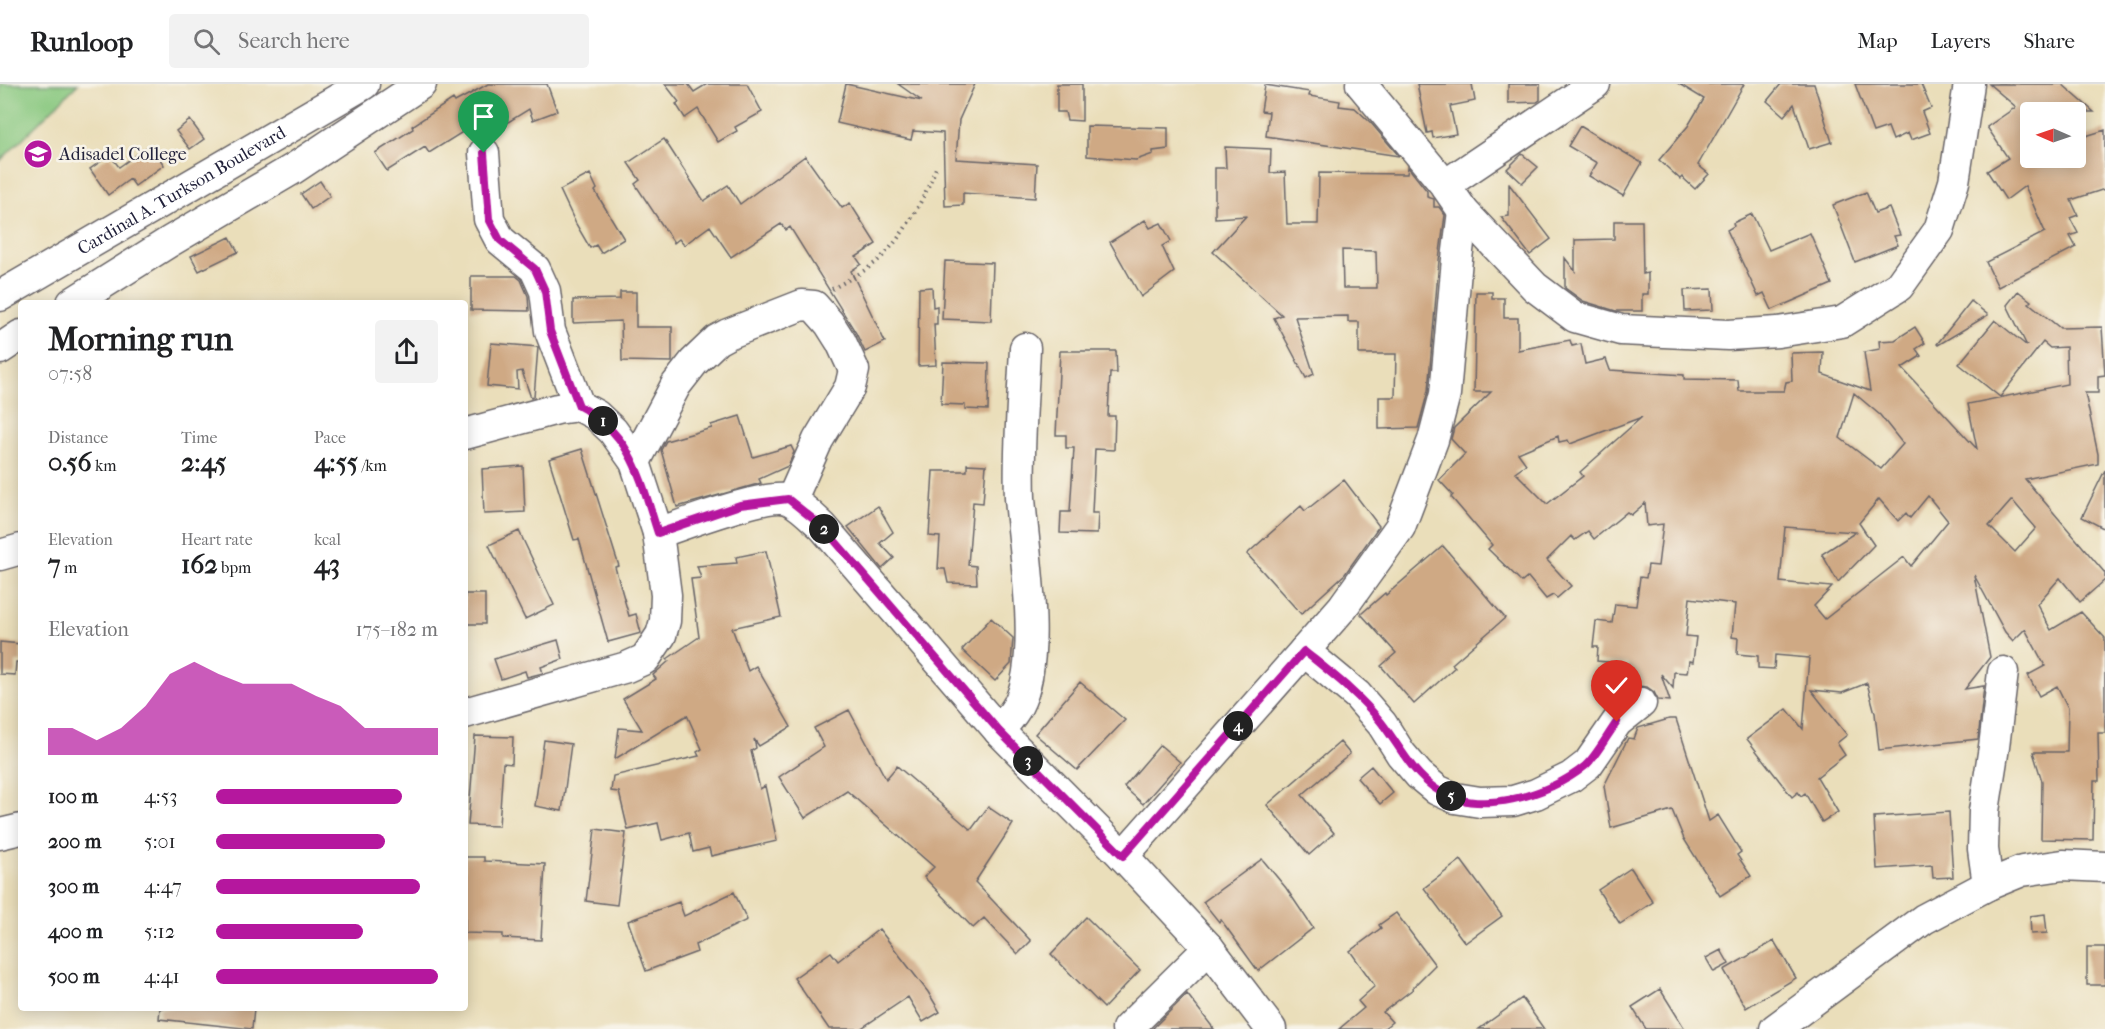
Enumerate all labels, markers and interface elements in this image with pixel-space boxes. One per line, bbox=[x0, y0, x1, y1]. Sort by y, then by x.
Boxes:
search box bbox=[169, 14, 589, 68]
text: Runloop bbox=[30, 25, 133, 58]
icon: search bbox=[190, 25, 223, 58]
text: Search here bbox=[238, 28, 350, 54]
text: Map bbox=[1857, 29, 1898, 53]
text: Layers bbox=[1931, 29, 1990, 53]
text: Share bbox=[2023, 29, 2075, 53]
pin bbox=[458, 91, 509, 153]
icon: arrive bbox=[467, 100, 500, 133]
north arrow bbox=[2020, 102, 2086, 168]
map controls bbox=[2020, 102, 2086, 168]
street label: Cardinal A. Turkson Boulevard bbox=[74, 122, 290, 260]
school or university icon: Adisadel College bbox=[22, 138, 54, 170]
place label: Adisadel College bbox=[58, 144, 187, 165]
text: Morning run bbox=[48, 320, 233, 359]
button: share bbox=[375, 320, 438, 383]
text: 07:58 bbox=[48, 362, 92, 385]
pin: 1 bbox=[588, 406, 618, 436]
text: 1 bbox=[600, 411, 606, 430]
text: Distance bbox=[48, 428, 108, 447]
text: Time bbox=[181, 428, 217, 447]
text: Pace bbox=[314, 428, 346, 447]
text: 0.56 bbox=[48, 447, 92, 478]
text: 2:45 bbox=[181, 447, 227, 478]
text: 4:55 bbox=[314, 447, 358, 478]
text: km bbox=[92, 456, 117, 475]
text: /km bbox=[358, 456, 387, 475]
pin: 2 bbox=[809, 514, 839, 544]
text: 2 bbox=[820, 519, 828, 538]
text: Elevation bbox=[48, 530, 113, 549]
text: Heart rate bbox=[181, 530, 253, 549]
text: kcal bbox=[314, 530, 341, 549]
text: 7 bbox=[48, 549, 61, 580]
text: 162 bbox=[181, 549, 218, 580]
text: 43 bbox=[314, 549, 340, 580]
text: m bbox=[61, 558, 77, 577]
text: bpm bbox=[218, 558, 251, 577]
text: Elevation bbox=[48, 618, 129, 641]
text: 175–182 m bbox=[355, 618, 438, 641]
pin bbox=[1591, 660, 1642, 722]
icon: check bbox=[1600, 669, 1633, 702]
pin: 4 bbox=[1223, 711, 1253, 741]
text: 4 bbox=[1233, 716, 1243, 735]
pin: 3 bbox=[1013, 746, 1043, 776]
text: 3 bbox=[1025, 751, 1031, 770]
pin: 5 bbox=[1436, 781, 1466, 811]
text: 100 m bbox=[48, 785, 98, 808]
text: 4:53 bbox=[144, 785, 178, 808]
text: 5 bbox=[1448, 786, 1454, 805]
text: 200 m bbox=[48, 830, 101, 853]
text: 5:01 bbox=[144, 830, 176, 853]
text: 300 m bbox=[48, 875, 99, 898]
text: 4:47 bbox=[144, 875, 182, 898]
text: 400 m bbox=[48, 920, 103, 943]
text: 5:12 bbox=[144, 920, 175, 943]
text: 500 m bbox=[48, 965, 100, 988]
text: 4:41 bbox=[144, 965, 180, 988]

